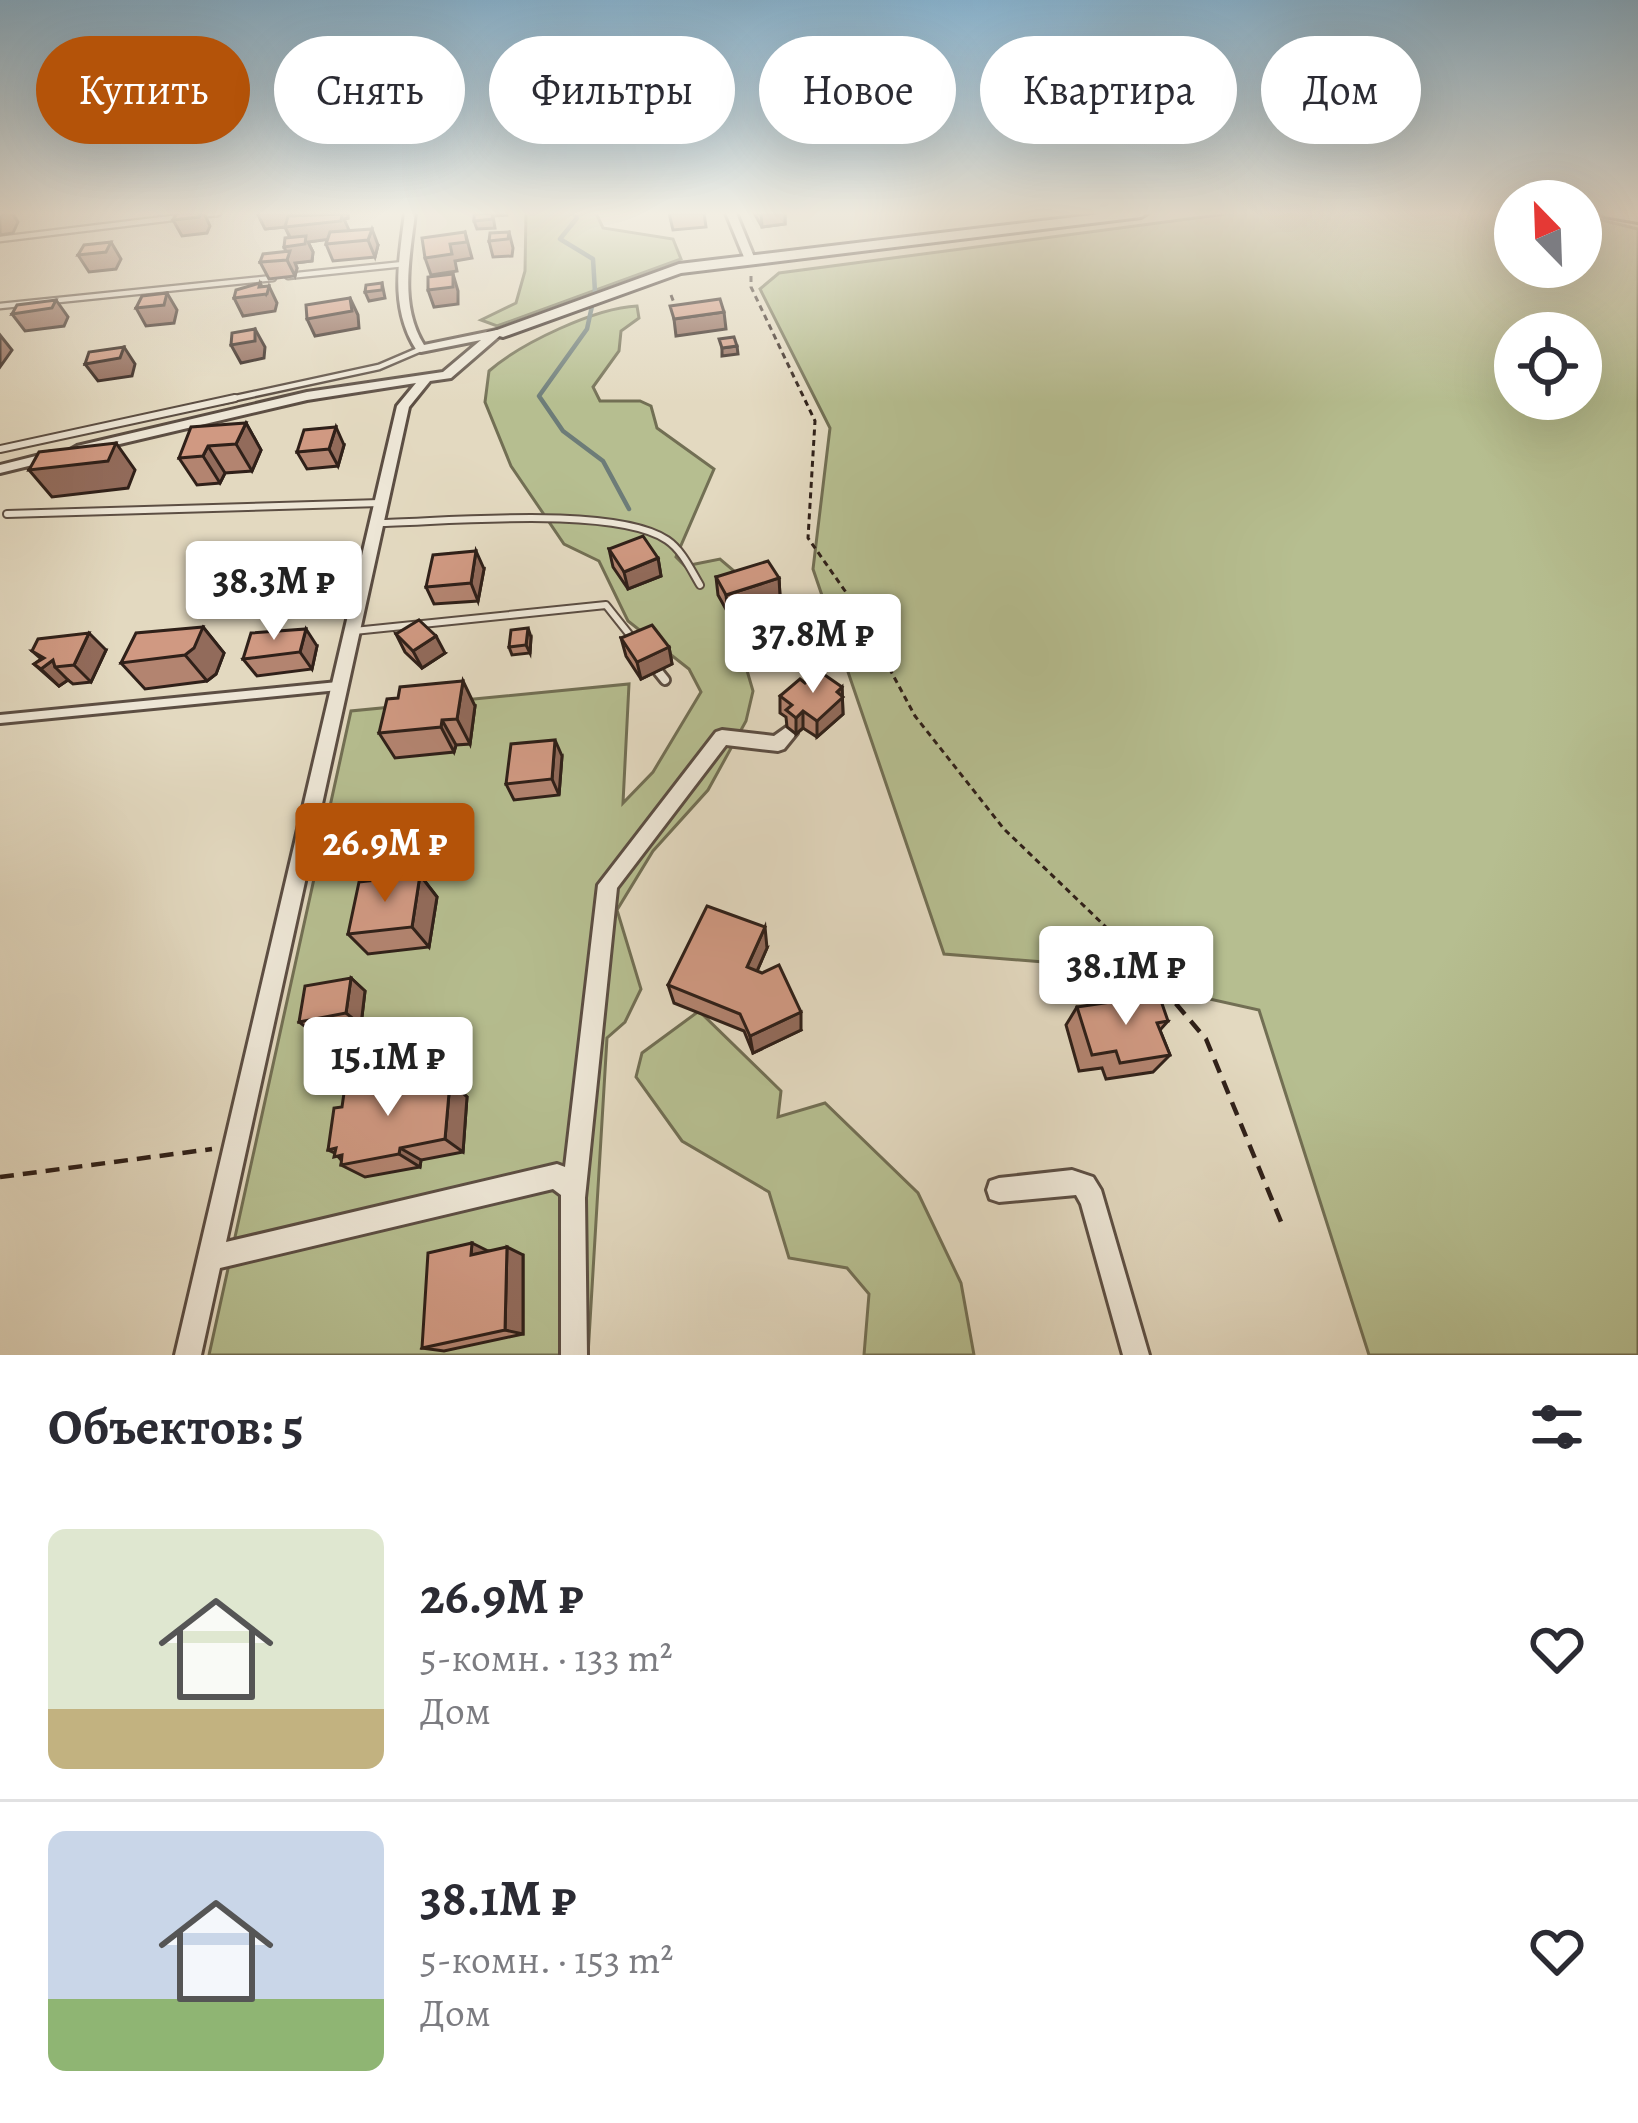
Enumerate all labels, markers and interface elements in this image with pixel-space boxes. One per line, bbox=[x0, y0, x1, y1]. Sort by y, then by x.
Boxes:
chip: Купить bbox=[36, 36, 250, 144]
chip: Снять bbox=[274, 36, 465, 144]
chip: Фильтры bbox=[489, 36, 735, 144]
chip: Новое bbox=[759, 36, 956, 144]
chip: Квартира bbox=[980, 36, 1237, 144]
chip: Дом bbox=[1261, 36, 1421, 144]
north arrow bbox=[1494, 180, 1602, 288]
map controls bbox=[1494, 180, 1602, 420]
button: locate bbox=[1494, 312, 1602, 420]
pin: 38.3M ₽ bbox=[163, 541, 385, 643]
text: 38.3M ₽ bbox=[213, 553, 335, 606]
pin: 37.8M ₽ bbox=[702, 594, 924, 696]
text: 37.8M ₽ bbox=[752, 606, 874, 659]
pin: 26.9M ₽ bbox=[274, 803, 496, 905]
text: 26.9M ₽ bbox=[322, 815, 448, 868]
pin: 38.1M ₽ bbox=[1015, 926, 1237, 1028]
text: 38.1M ₽ bbox=[1066, 938, 1186, 991]
pin: 15.1M ₽ bbox=[277, 1017, 499, 1119]
text: 15.1M ₽ bbox=[331, 1029, 445, 1082]
text: Объектов: 5 bbox=[48, 1392, 304, 1462]
icon: filters bbox=[1524, 1394, 1590, 1460]
text: 26.9M ₽ bbox=[420, 1561, 584, 1631]
icon: home bbox=[144, 1577, 288, 1721]
icon: heart bbox=[1524, 1616, 1590, 1682]
text: 5-комн. · 133 m² bbox=[420, 1631, 673, 1684]
text: Дом bbox=[420, 1684, 491, 1737]
text: 38.1M ₽ bbox=[420, 1863, 576, 1933]
icon: home bbox=[144, 1879, 288, 2023]
icon: heart bbox=[1524, 1918, 1590, 1984]
text: 5-комн. · 153 m² bbox=[420, 1933, 673, 1986]
text: Дом bbox=[420, 1986, 491, 2039]

